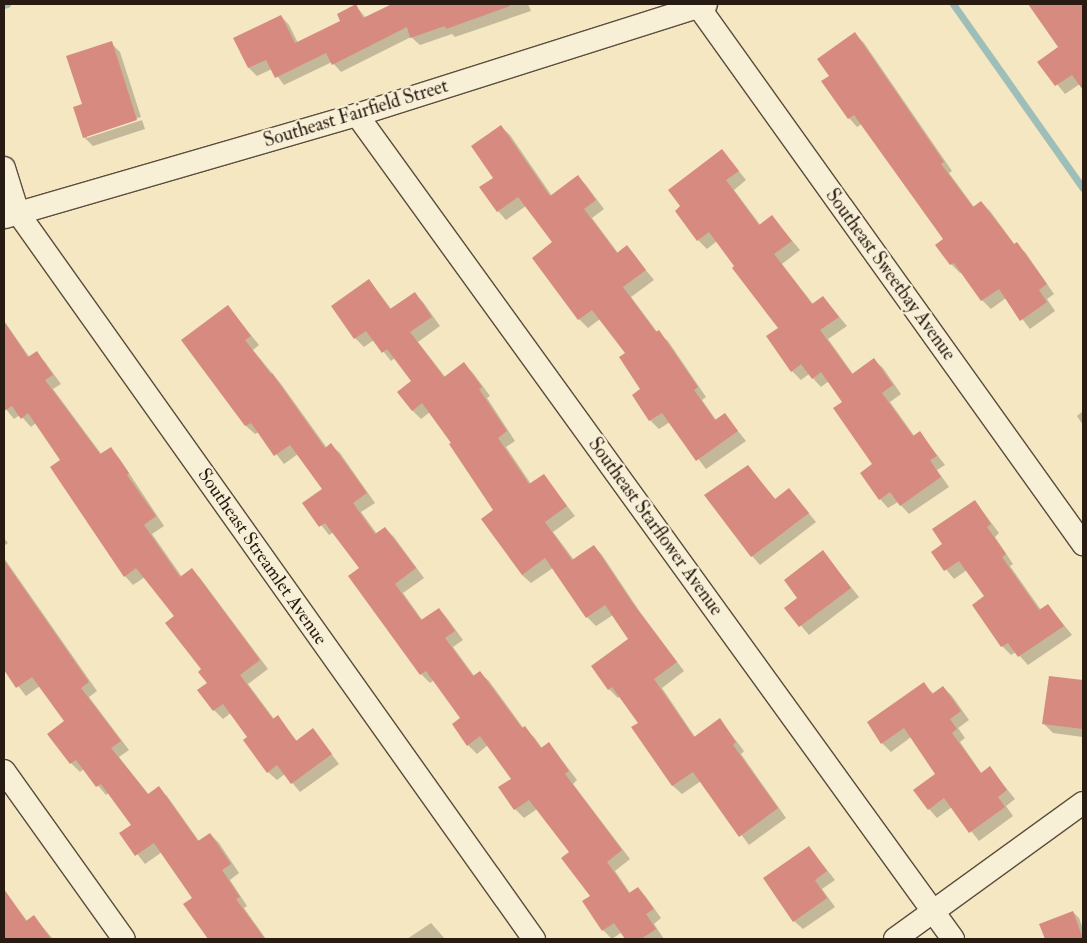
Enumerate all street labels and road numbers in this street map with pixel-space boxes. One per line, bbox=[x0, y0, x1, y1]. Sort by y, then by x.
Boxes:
street label: Southeast Fairfield Street bbox=[261, 75, 451, 153]
street label: Southeast Sweetbay Avenue bbox=[820, 185, 960, 365]
street label: Southeast Starflower Avenue bbox=[583, 434, 727, 620]
street label: Southeast Streamlet Avenue bbox=[192, 464, 332, 650]

